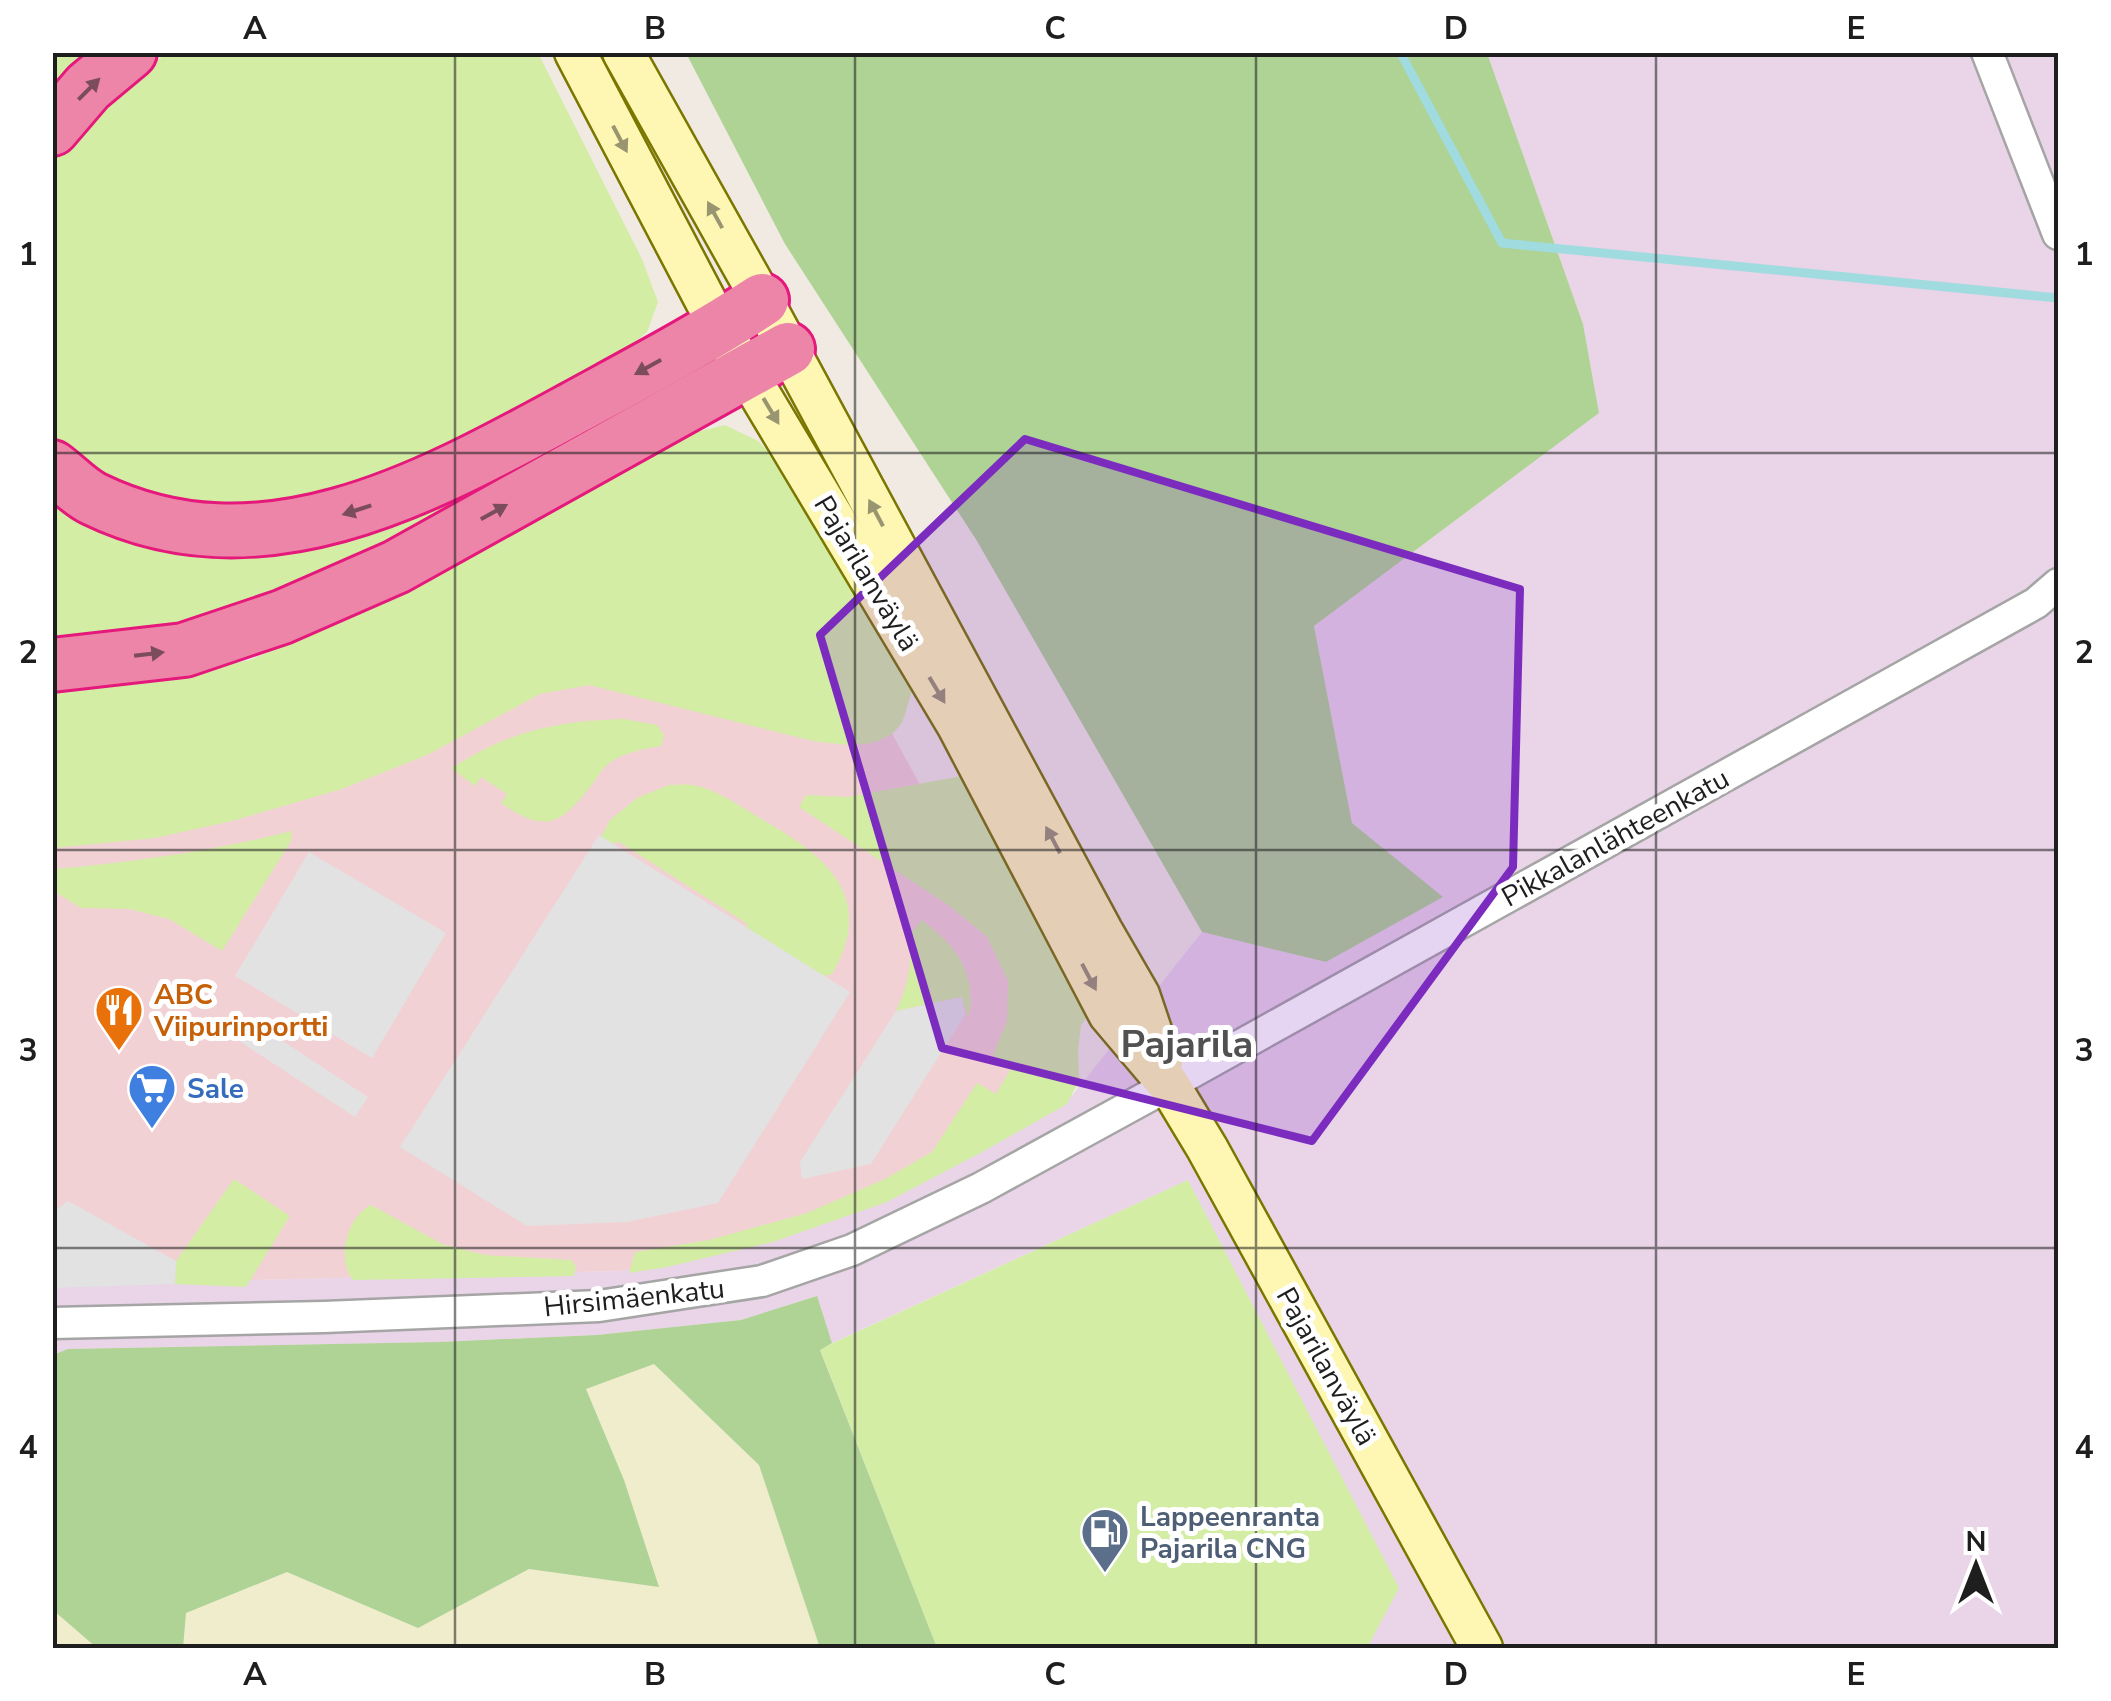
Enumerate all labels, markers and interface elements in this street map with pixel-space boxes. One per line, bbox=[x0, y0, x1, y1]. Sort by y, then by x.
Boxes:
text: A bbox=[243, 7, 267, 50]
text: B bbox=[644, 7, 666, 50]
text: C bbox=[1044, 7, 1066, 50]
text: D bbox=[1444, 7, 1468, 50]
text: E bbox=[1846, 7, 1866, 50]
one-way arrow bbox=[77, 77, 100, 101]
one-way arrow bbox=[611, 124, 628, 153]
one-way arrow bbox=[706, 201, 723, 230]
text: 1 bbox=[18, 233, 38, 276]
text: 1 bbox=[2074, 233, 2094, 276]
one-way arrow bbox=[634, 358, 662, 376]
one-way arrow bbox=[762, 397, 779, 425]
street label: Pajarilanväylä bbox=[805, 489, 928, 658]
one-way arrow bbox=[868, 498, 885, 527]
one-way arrow bbox=[341, 503, 371, 518]
one-way arrow bbox=[480, 503, 509, 520]
text: 2 bbox=[18, 631, 38, 674]
text: 2 bbox=[2074, 631, 2094, 674]
one-way arrow bbox=[134, 646, 166, 662]
one-way arrow bbox=[928, 676, 945, 704]
street label: Pikkalanlähteenkatu bbox=[1495, 760, 1736, 916]
one-way arrow bbox=[1045, 825, 1062, 854]
one-way arrow bbox=[1081, 963, 1098, 992]
place label: ABC Viipurinportti bbox=[153, 976, 328, 1046]
restaurant icon: ABC Viipurinportti bbox=[93, 984, 145, 1052]
district label: Pajarila bbox=[1121, 1019, 1253, 1070]
text: 3 bbox=[18, 1029, 38, 1072]
text: 3 bbox=[2074, 1029, 2094, 1072]
supermarket icon: Sale bbox=[126, 1062, 178, 1130]
place label: Sale bbox=[187, 1070, 244, 1108]
street label: Hirsimäenkatu bbox=[542, 1270, 726, 1326]
street label: Pajarilanväylä bbox=[1267, 1281, 1385, 1452]
text: 4 bbox=[18, 1426, 38, 1469]
text: 4 bbox=[2074, 1426, 2094, 1469]
place label: Lappeenranta Pajarila CNG bbox=[1140, 1498, 1320, 1568]
fuel station icon: Lappeenranta Pajarila CNG bbox=[1079, 1506, 1131, 1574]
north arrow bbox=[1926, 1516, 2026, 1616]
text: N bbox=[1966, 1523, 1986, 1561]
text: A bbox=[243, 1653, 267, 1696]
text: B bbox=[644, 1653, 666, 1696]
text: C bbox=[1044, 1653, 1066, 1696]
text: D bbox=[1444, 1653, 1468, 1696]
text: E bbox=[1846, 1653, 1866, 1696]

